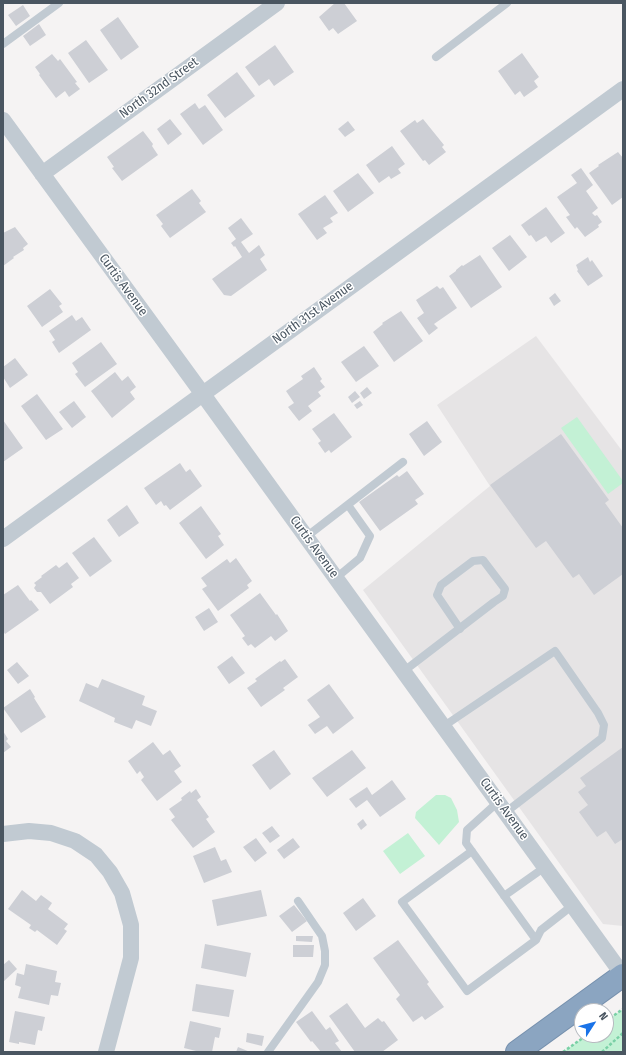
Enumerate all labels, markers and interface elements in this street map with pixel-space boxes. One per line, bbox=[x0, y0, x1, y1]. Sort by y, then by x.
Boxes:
street label: North 32nd Street bbox=[116, 54, 202, 122]
street label: Curtis Avenue bbox=[95, 251, 151, 319]
street label: North 31st Avenue bbox=[270, 278, 356, 348]
street label: Curtis Avenue bbox=[286, 513, 342, 581]
street label: Curtis Avenue bbox=[476, 775, 532, 843]
north arrow bbox=[574, 1003, 614, 1043]
text: N bbox=[596, 1010, 611, 1023]

